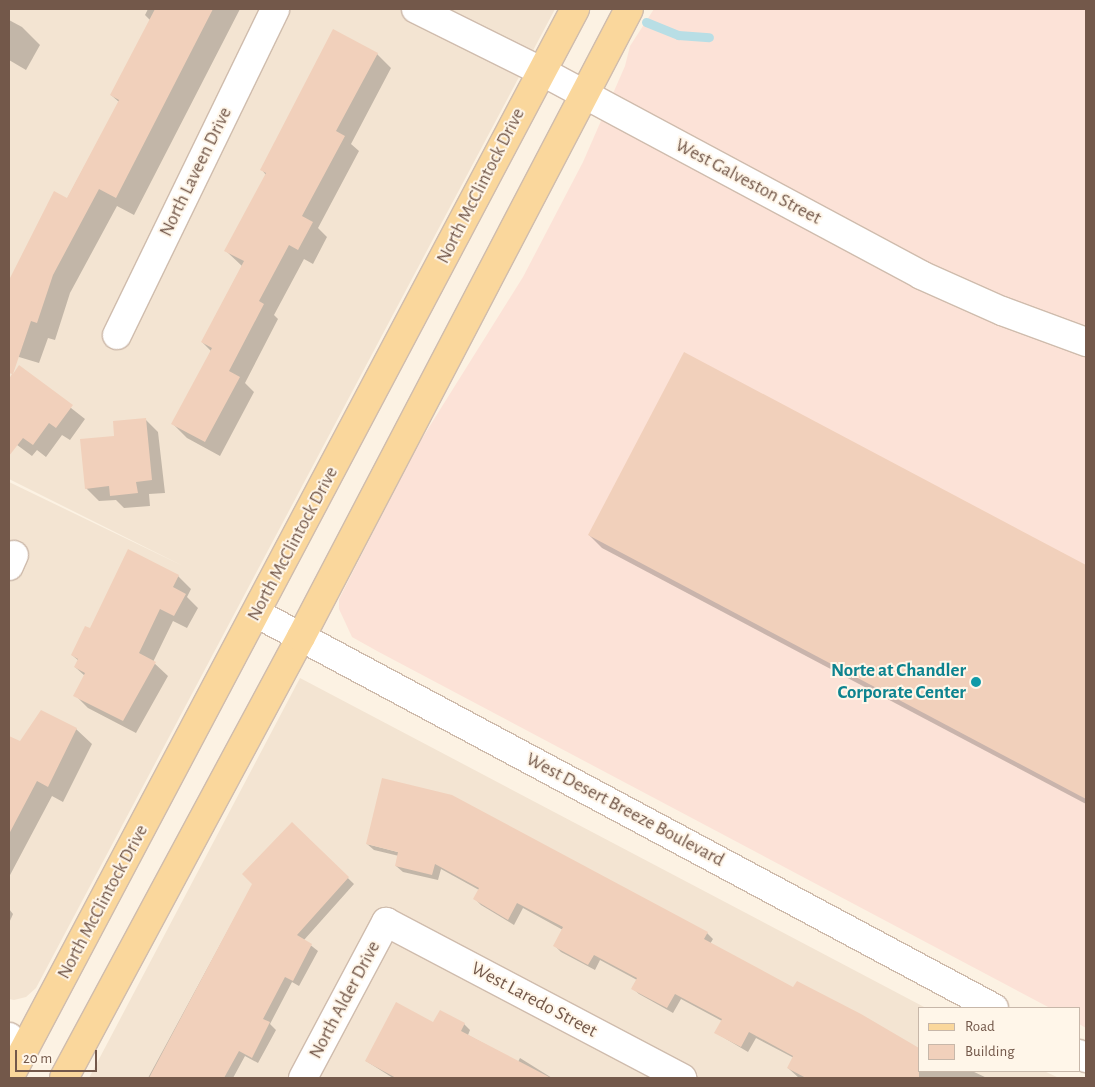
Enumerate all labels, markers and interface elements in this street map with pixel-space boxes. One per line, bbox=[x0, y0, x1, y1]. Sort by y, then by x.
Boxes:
street label: North Laveen Drive bbox=[155, 104, 237, 240]
street label: North McClintock Drive bbox=[432, 104, 530, 268]
street label: West Galveston Street bbox=[671, 134, 825, 230]
street label: North McClintock Drive bbox=[243, 463, 343, 625]
place label: Norte at Chandler Corporate Center bbox=[831, 660, 966, 704]
marker: Norte at Chandler Corporate Center bbox=[970, 676, 982, 688]
street label: West Desert Breeze Boulevard bbox=[522, 748, 728, 872]
street label: North McClintock Drive bbox=[53, 821, 153, 983]
street label: North Alder Drive bbox=[304, 937, 386, 1063]
street label: West Laredo Street bbox=[467, 957, 601, 1043]
legend bbox=[918, 1007, 1080, 1072]
text: Road bbox=[965, 1019, 995, 1034]
scale bar bbox=[18, 1040, 100, 1072]
text: Building bbox=[965, 1044, 1015, 1059]
text: 20 m bbox=[23, 1051, 52, 1066]

